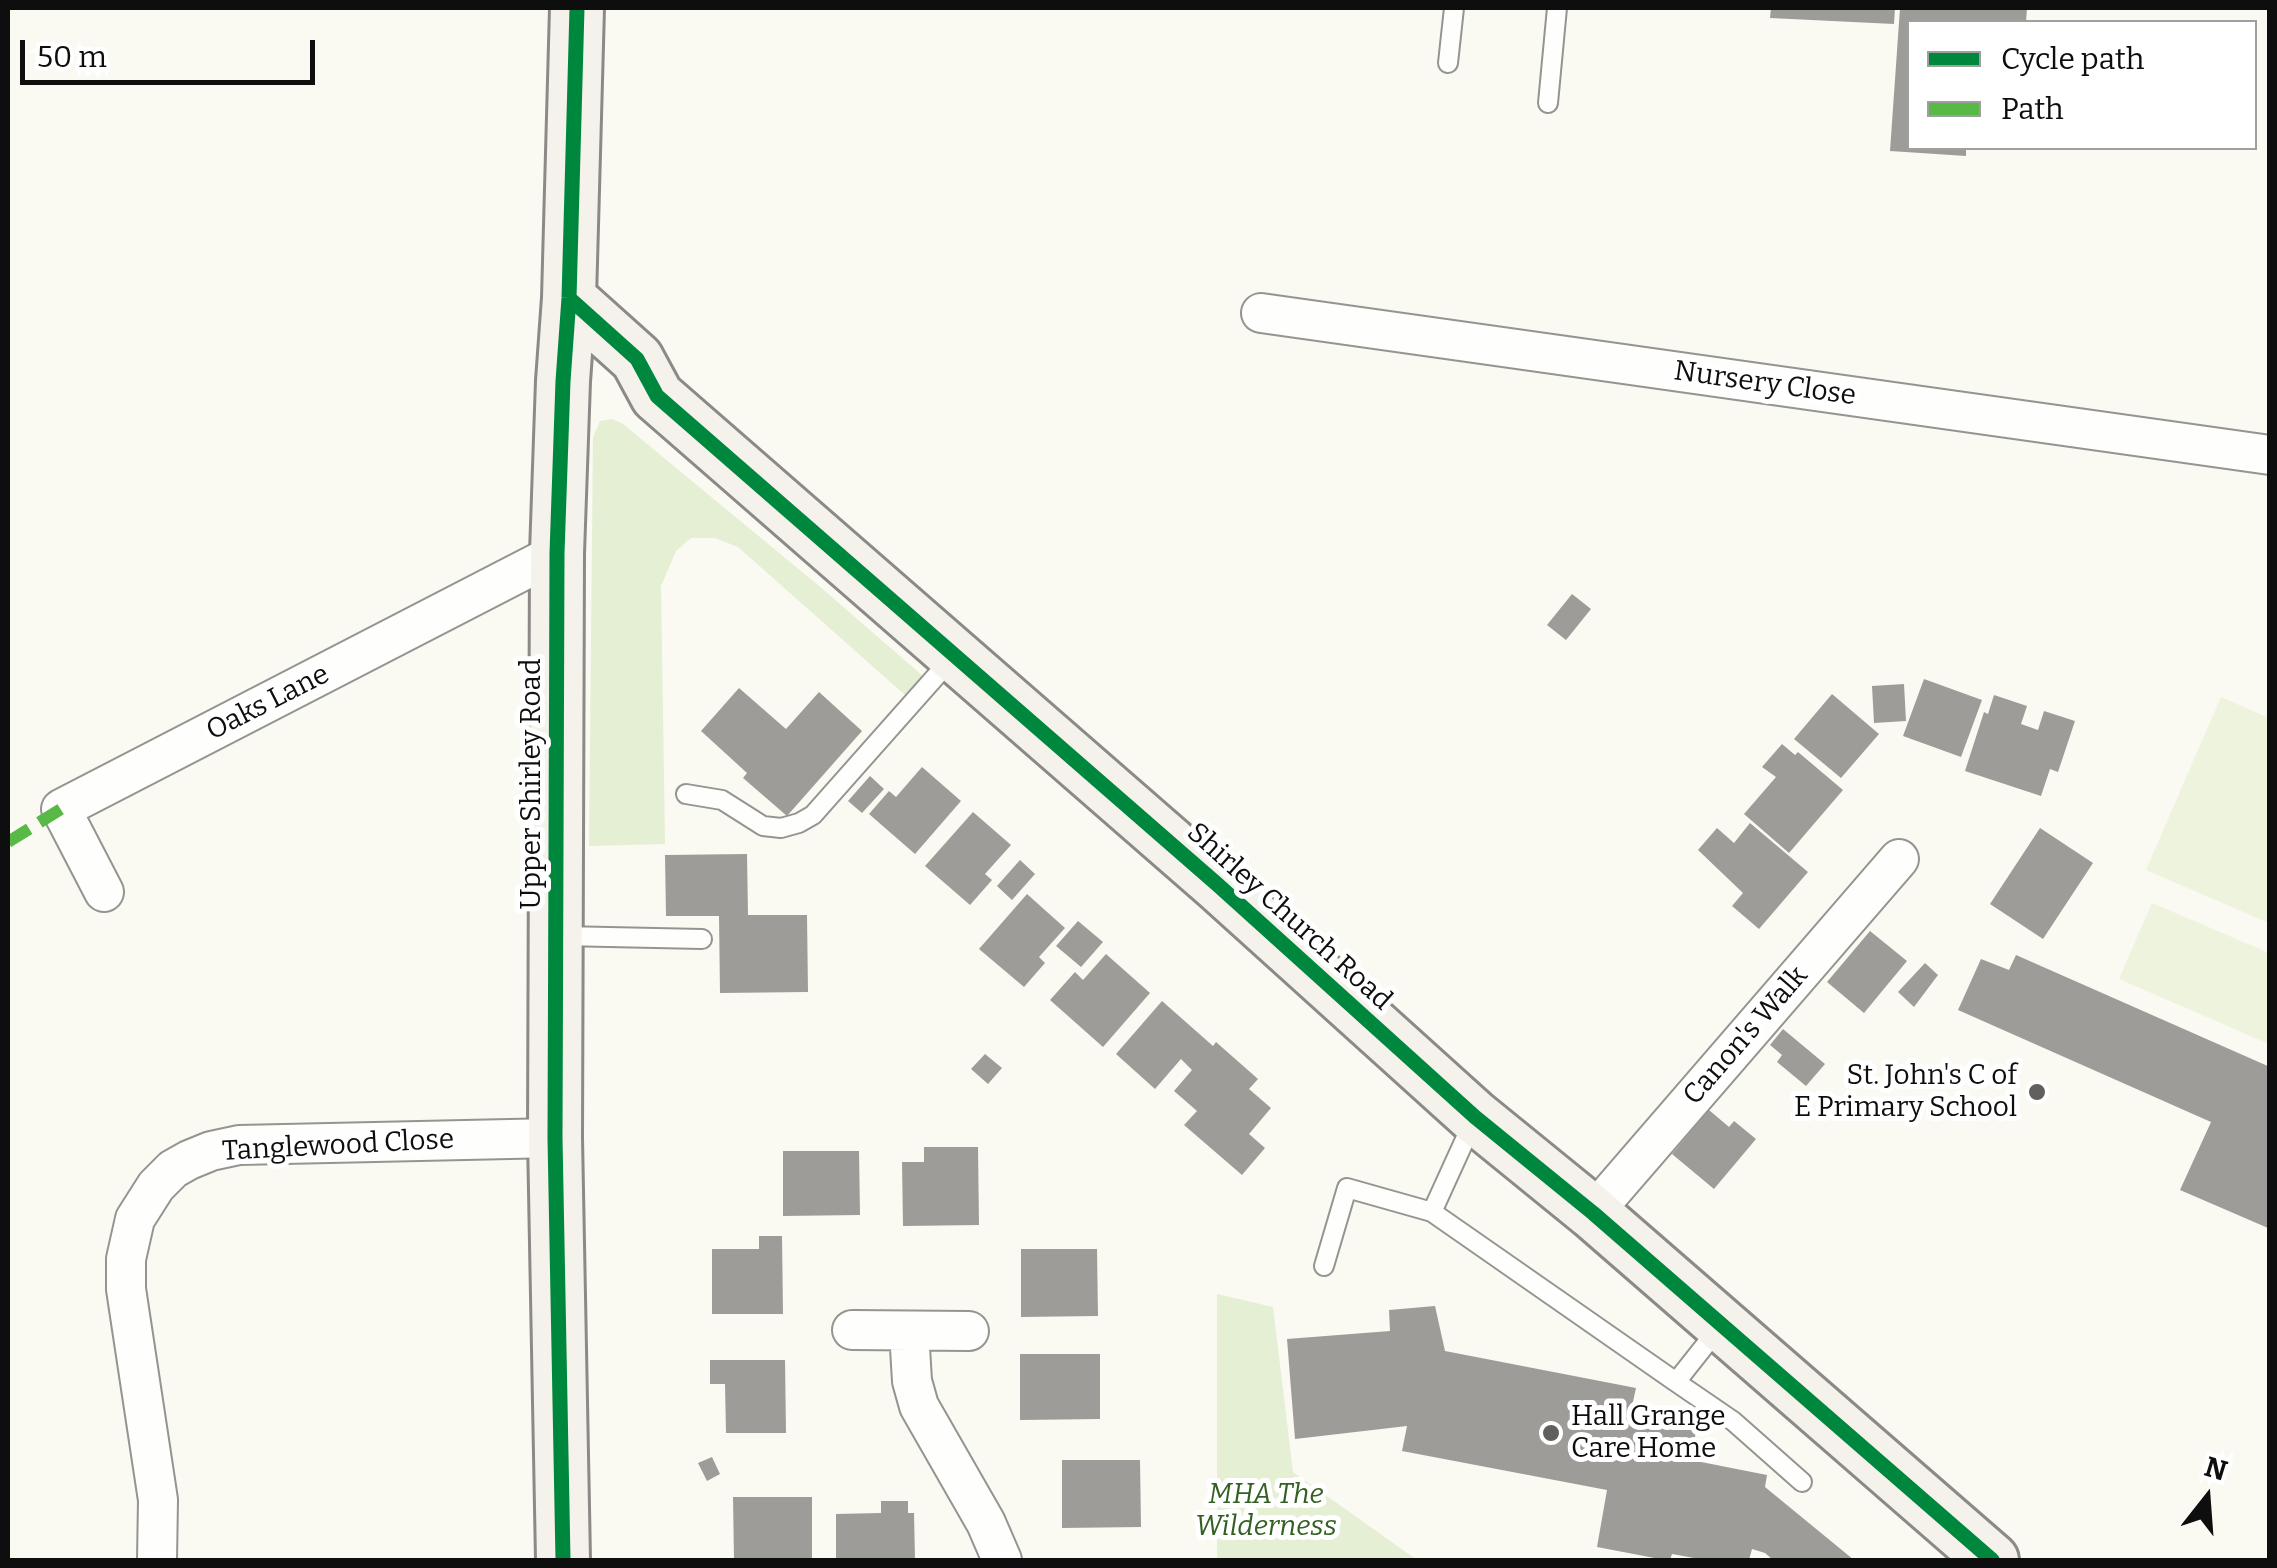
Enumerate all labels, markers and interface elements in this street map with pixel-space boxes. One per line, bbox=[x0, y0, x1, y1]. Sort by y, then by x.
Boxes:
scale bar bbox=[25, 20, 320, 82]
legend bbox=[1907, 20, 2257, 150]
text: 50 m bbox=[37, 39, 107, 75]
text: Cycle path bbox=[2001, 41, 2144, 77]
text: Path bbox=[2001, 91, 2064, 127]
street label: Nursery Close bbox=[1672, 355, 1858, 413]
street label: Oaks Lane bbox=[201, 658, 335, 748]
street label: Upper Shirley Road bbox=[515, 658, 549, 910]
street label: Shirley Church Road bbox=[1180, 816, 1398, 1018]
street label: Canon's Walk bbox=[1677, 960, 1815, 1112]
place label: St. John's C of E Primary School bbox=[1794, 1059, 2017, 1125]
marker: St. John's C of E Primary School bbox=[2026, 1081, 2048, 1103]
street label: Tanglewood Close bbox=[221, 1123, 455, 1169]
place label: Hall Grange Care Home bbox=[1571, 1400, 1726, 1466]
marker: Hall Grange Care Home bbox=[1540, 1422, 1562, 1444]
north arrow bbox=[2157, 1448, 2257, 1548]
text: N bbox=[2201, 1450, 2231, 1488]
park label: MHA The Wilderness bbox=[1195, 1478, 1337, 1544]

